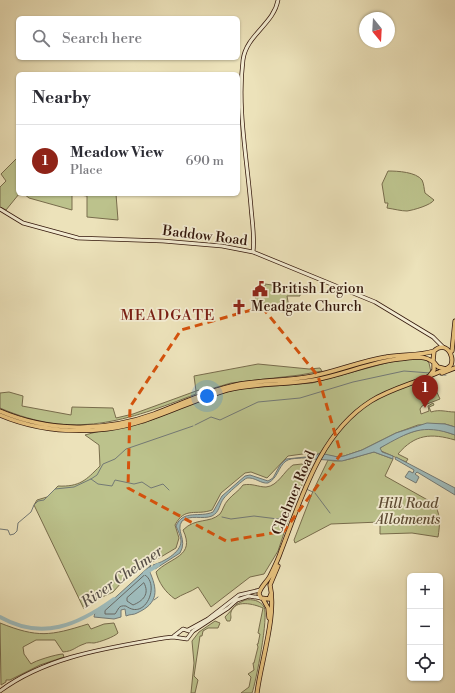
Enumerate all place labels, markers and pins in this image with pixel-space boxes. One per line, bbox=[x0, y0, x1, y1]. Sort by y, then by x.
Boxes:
public building icon: British Legion bbox=[251, 280, 269, 298]
place label: British Legion bbox=[271, 280, 365, 298]
church icon: Meadgate Church bbox=[230, 298, 248, 316]
place label: Meadgate Church bbox=[251, 298, 362, 316]
pin: 1 bbox=[412, 375, 438, 408]

